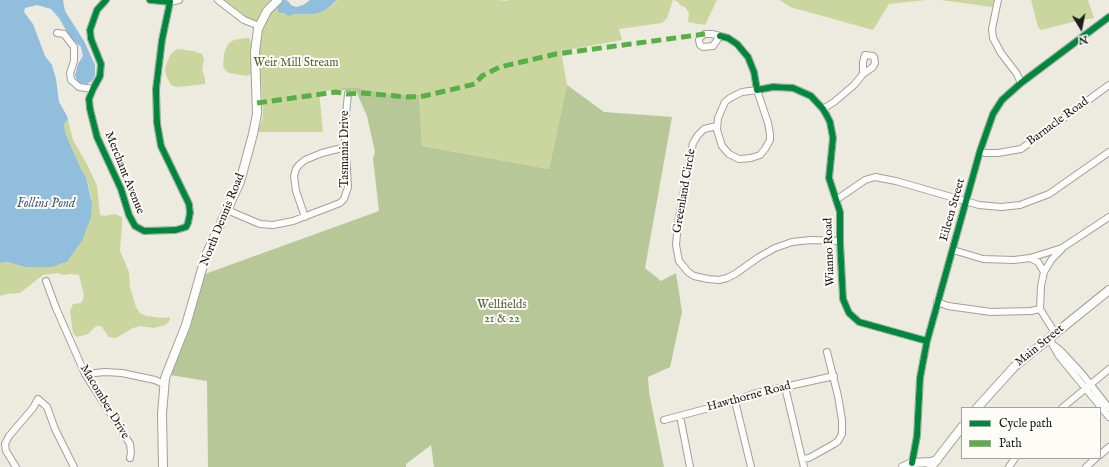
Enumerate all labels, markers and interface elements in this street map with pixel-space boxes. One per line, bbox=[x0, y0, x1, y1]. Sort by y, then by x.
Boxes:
north arrow bbox=[1061, 8, 1101, 48]
text: N bbox=[1077, 32, 1089, 48]
park label: Weir Mill Stream bbox=[254, 57, 338, 71]
street label: Barnacle Road bbox=[1024, 95, 1092, 149]
street label: Tasmania Drive bbox=[339, 110, 353, 188]
street label: Merchant Avenue bbox=[101, 130, 147, 216]
street label: Greenland Circle bbox=[671, 148, 699, 234]
street label: North Dennis Road bbox=[198, 171, 248, 269]
street label: Eileen Street bbox=[937, 177, 969, 243]
water label: Follins Pond bbox=[17, 196, 75, 212]
street label: Wianno Road bbox=[822, 217, 838, 287]
park label: Wellfields 21 & 22 bbox=[477, 299, 527, 327]
street label: Main Street bbox=[1013, 322, 1067, 370]
street label: Macomber Drive bbox=[76, 362, 132, 442]
street label: Hawthorne Road bbox=[706, 379, 792, 415]
legend bbox=[961, 407, 1101, 459]
text: Cycle path bbox=[999, 416, 1052, 431]
text: Path bbox=[999, 436, 1022, 451]

